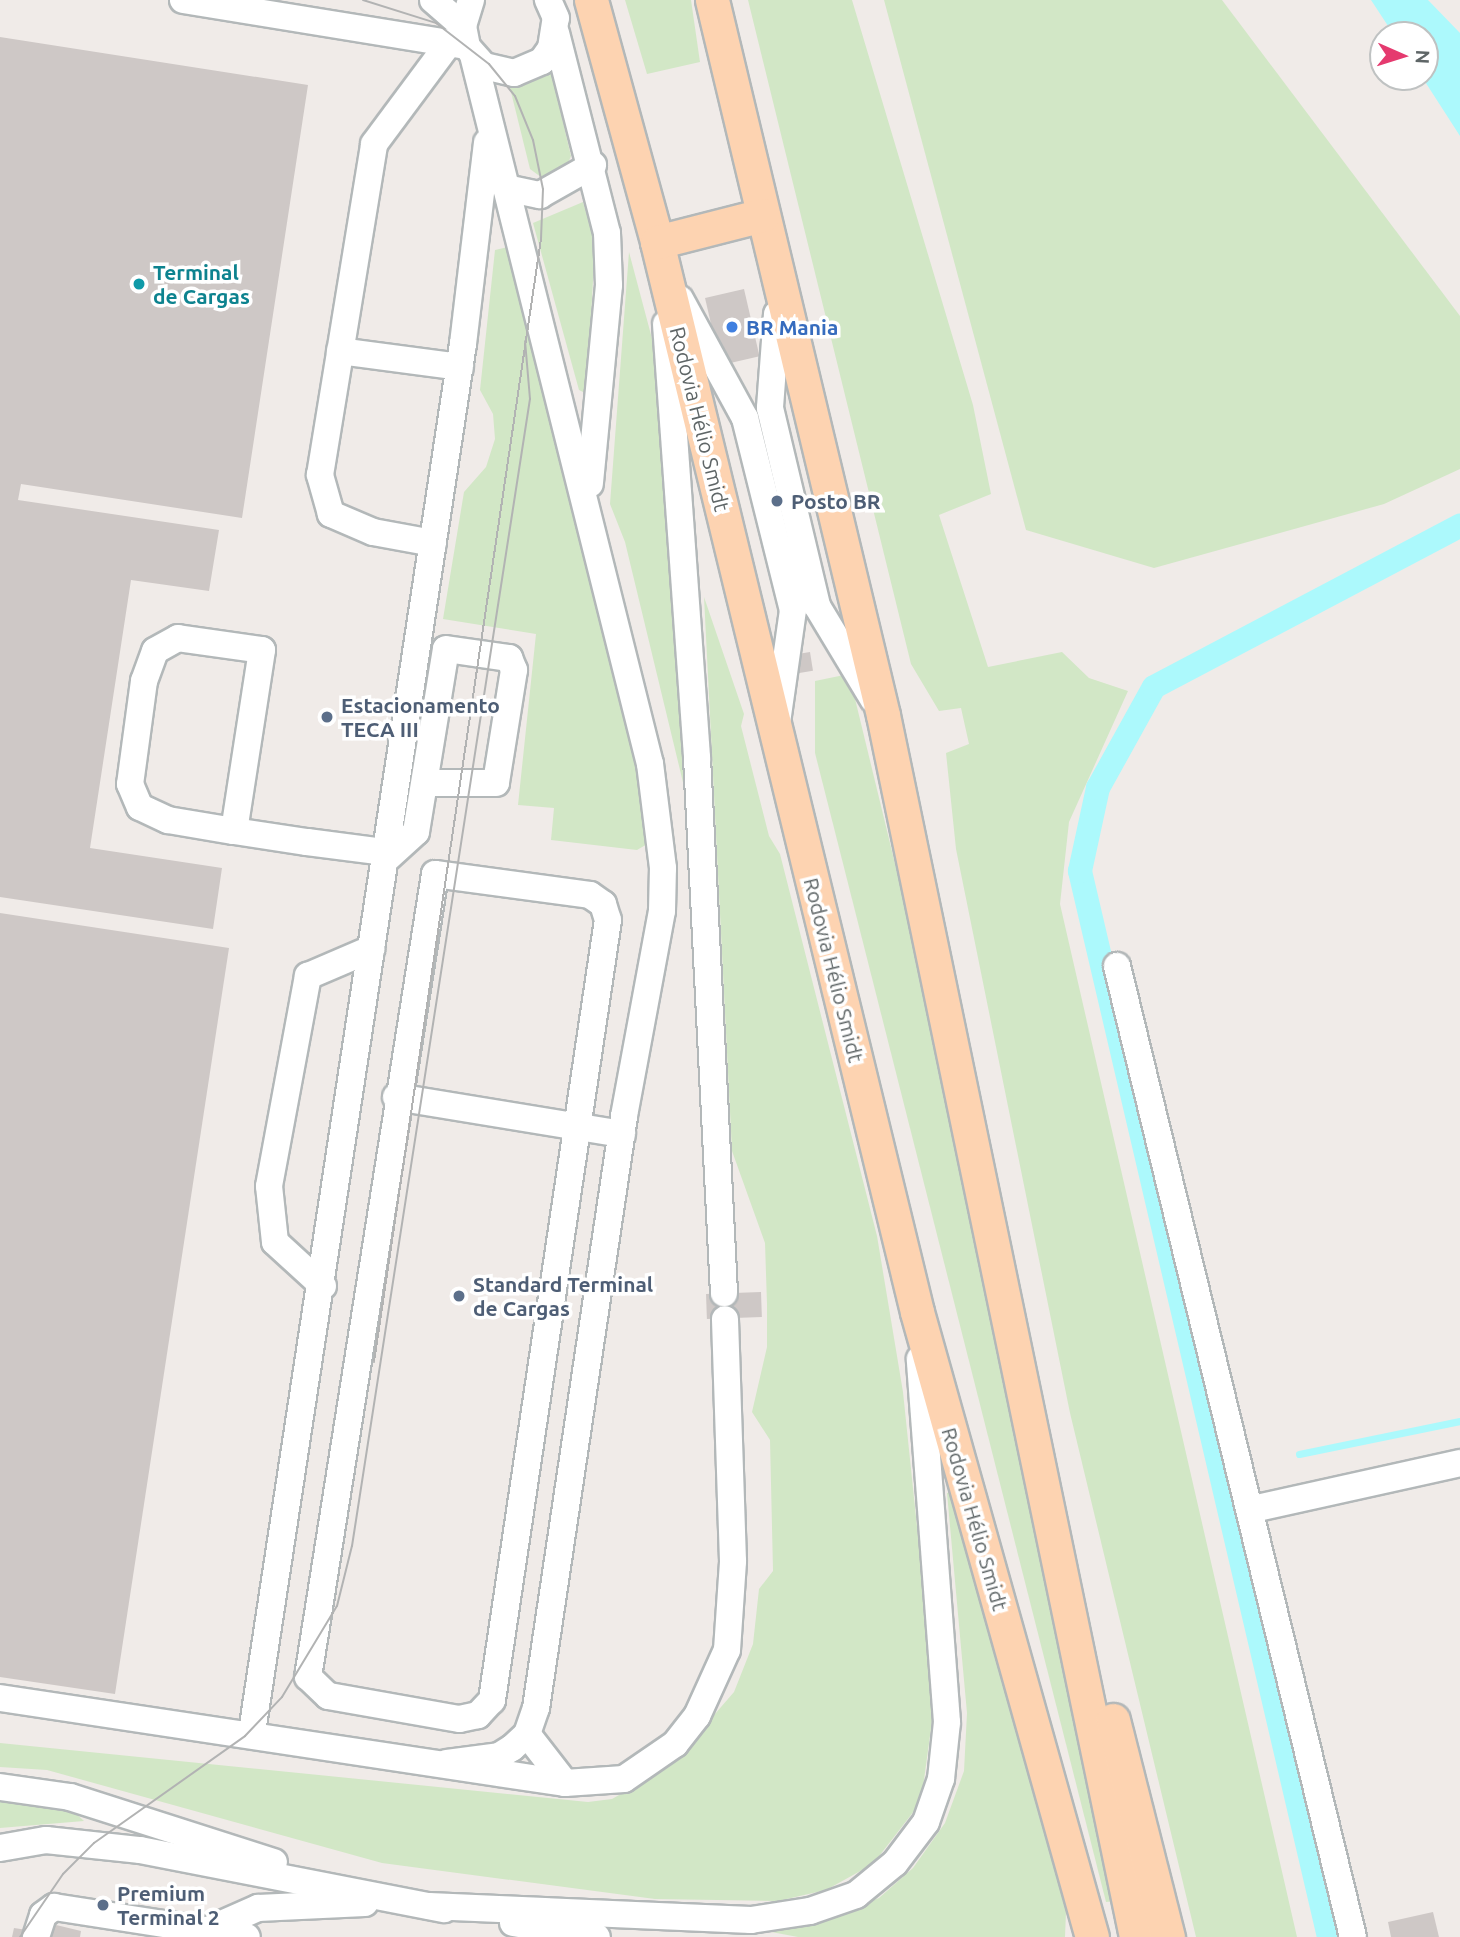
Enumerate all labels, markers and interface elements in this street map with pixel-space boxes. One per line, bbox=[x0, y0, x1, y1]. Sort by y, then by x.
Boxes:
north arrow bbox=[1369, 21, 1439, 91]
text: N bbox=[1412, 49, 1434, 65]
place label: Terminal de Cargas bbox=[153, 259, 250, 309]
marker: Terminal de Cargas bbox=[131, 276, 147, 292]
place label: BR Mania bbox=[746, 314, 838, 340]
marker: BR Mania bbox=[724, 319, 740, 335]
street label: Rodovia Hélio Smidt bbox=[665, 324, 735, 514]
place label: Posto BR bbox=[791, 488, 881, 514]
marker: Posto BR bbox=[769, 493, 785, 509]
place label: Estacionamento TECA III bbox=[341, 692, 500, 742]
marker: Estacionamento TECA III bbox=[319, 709, 335, 725]
street label: Rodovia Hélio Smidt bbox=[799, 875, 869, 1065]
place label: Standard Terminal de Cargas bbox=[473, 1271, 653, 1321]
marker: Standard Terminal de Cargas bbox=[451, 1288, 467, 1304]
street label: Rodovia Hélio Smidt bbox=[937, 1424, 1013, 1614]
place label: Premium Terminal 2 bbox=[117, 1880, 220, 1930]
marker: Premium Terminal 2 bbox=[95, 1897, 111, 1913]

